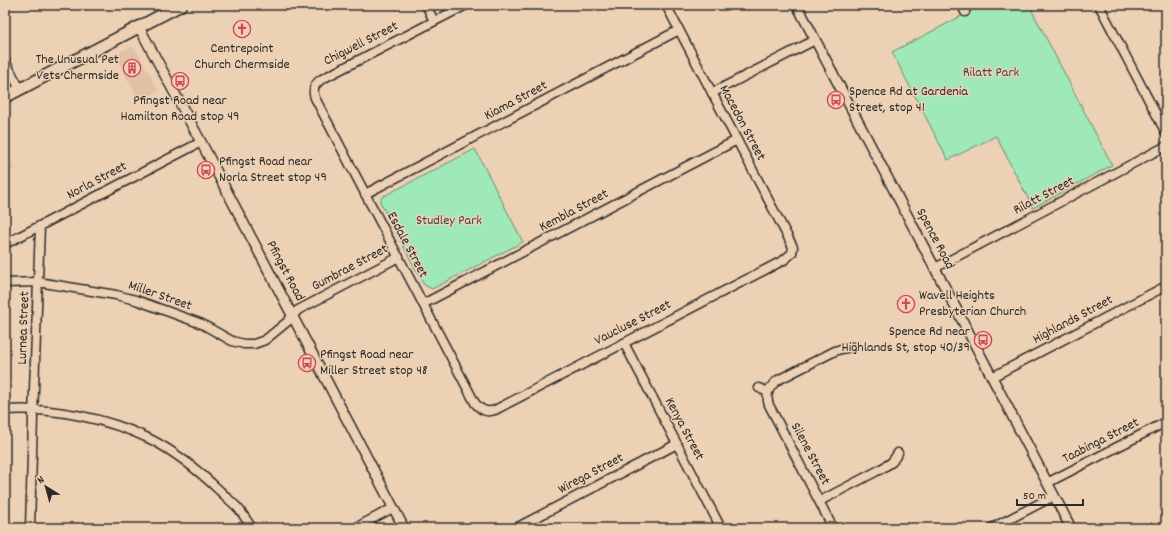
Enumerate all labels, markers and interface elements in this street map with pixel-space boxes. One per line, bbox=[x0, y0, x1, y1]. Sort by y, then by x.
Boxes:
street label: Chigwell Street bbox=[320, 17, 402, 71]
church icon: Centrepoint Church Chermside bbox=[232, 19, 252, 39]
place label: Centrepoint Church Chermside bbox=[194, 39, 290, 75]
place label: The Unusual Pet Vets Chermside bbox=[36, 50, 119, 86]
building icon: The Unusual Pet Vets Chermside bbox=[122, 58, 142, 78]
park label: Rilatt Park bbox=[963, 63, 1020, 83]
bus stop icon: Pfingst Road near Hamilton Road stop 49 bbox=[170, 71, 190, 91]
street label: Kiama Street bbox=[481, 76, 551, 126]
street label: Macedon Street bbox=[714, 82, 770, 164]
place label: Spence Rd at Gardenia Street, stop 41 bbox=[849, 82, 968, 118]
bus stop icon: Spence Rd at Gardenia Street, stop 41 bbox=[826, 90, 846, 110]
place label: Pfingst Road near Hamilton Road stop 49 bbox=[121, 91, 239, 127]
place label: Pfingst Road near Norla Street stop 49 bbox=[219, 152, 327, 188]
street label: Norla Street bbox=[63, 157, 131, 205]
bus stop icon: Pfingst Road near Norla Street stop 49 bbox=[196, 160, 216, 180]
street label: Rilatt Street bbox=[1010, 171, 1078, 221]
street label: Kembla Street bbox=[536, 184, 612, 238]
street label: Spence Road bbox=[911, 205, 959, 273]
street label: Esdale Street bbox=[381, 208, 433, 282]
park label: Studley Park bbox=[416, 211, 482, 231]
street label: Pfingst Road bbox=[261, 237, 309, 305]
street label: Gumbrae Street bbox=[308, 239, 392, 297]
street label: Miller Street bbox=[126, 276, 194, 316]
place label: Wavell Heights Presbyterian Church bbox=[919, 286, 1026, 322]
street label: Highlands Street bbox=[1029, 290, 1117, 350]
street label: Lurnea Street bbox=[13, 291, 35, 365]
church icon: Wavell Heights Presbyterian Church bbox=[896, 294, 916, 314]
street label: Vaucluse Street bbox=[591, 295, 675, 351]
place label: Spence Rd near Highlands St, stop 40/39 bbox=[841, 322, 971, 358]
bus stop icon: Spence Rd near Highlands St, stop 40/39 bbox=[973, 330, 993, 350]
place label: Pfingst Road near Miller Street stop 48 bbox=[320, 345, 428, 381]
bus stop icon: Pfingst Road near Miller Street stop 48 bbox=[297, 353, 317, 373]
street label: Kenya Street bbox=[659, 394, 709, 464]
street label: Taabinga Street bbox=[1059, 413, 1143, 469]
street label: Silene Street bbox=[785, 419, 835, 489]
street label: Wirega Street bbox=[555, 448, 627, 500]
north arrow bbox=[26, 467, 66, 507]
text: N bbox=[34, 472, 49, 489]
scale bar bbox=[1017, 481, 1083, 507]
text: 50 m bbox=[1023, 488, 1046, 505]

